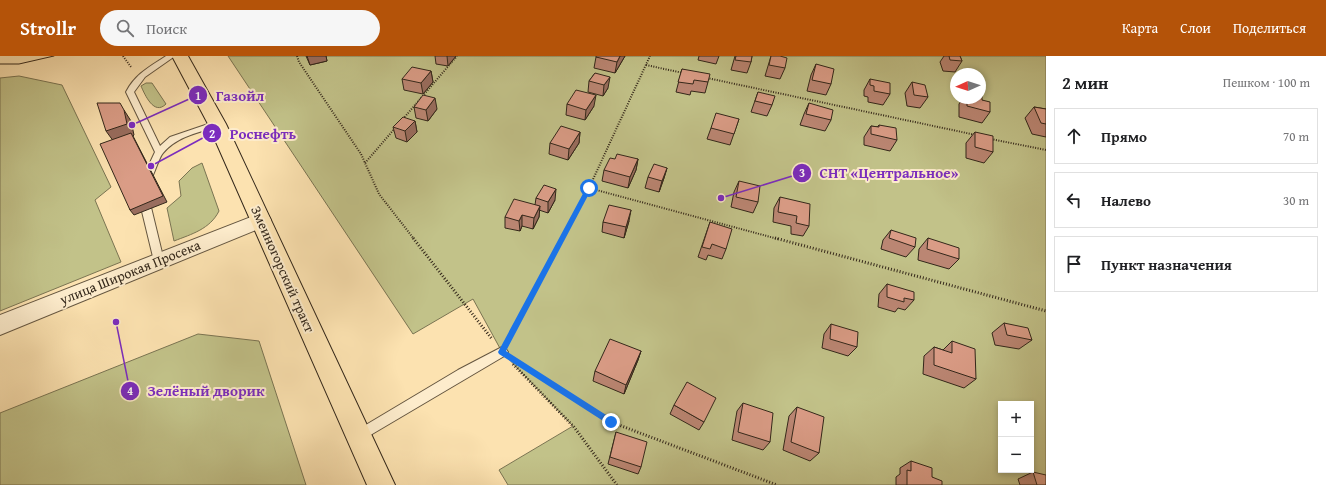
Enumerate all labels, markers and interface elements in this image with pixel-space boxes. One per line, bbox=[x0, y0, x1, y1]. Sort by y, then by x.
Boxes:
search box bbox=[100, 10, 380, 46]
text: Strollr bbox=[20, 14, 76, 42]
icon: search bbox=[114, 17, 136, 39]
text: Поиск bbox=[146, 18, 187, 39]
text: Карта bbox=[1122, 18, 1158, 38]
text: Слои bbox=[1180, 18, 1211, 38]
text: Поделиться bbox=[1233, 18, 1306, 38]
north arrow bbox=[950, 68, 986, 104]
text: 2 мин bbox=[1062, 70, 1108, 95]
text: Пешком · 100 m bbox=[1223, 73, 1310, 92]
callout: Газойл bbox=[188, 82, 273, 109]
text: Газойл bbox=[216, 85, 265, 106]
text: 1 bbox=[195, 87, 201, 104]
callout: Роснефть bbox=[202, 120, 305, 147]
text: Роснефть bbox=[230, 123, 297, 144]
text: 2 bbox=[209, 125, 215, 142]
icon: ahead bbox=[1063, 125, 1085, 147]
text: Прямо bbox=[1101, 126, 1147, 147]
text: 70 m bbox=[1283, 127, 1309, 146]
callout: СНТ «Центральное» bbox=[792, 159, 967, 186]
text: СНТ «Центральное» bbox=[820, 162, 959, 183]
text: 3 bbox=[799, 164, 805, 181]
route start bbox=[580, 179, 598, 197]
icon: left bbox=[1063, 189, 1085, 211]
text: Налево bbox=[1101, 190, 1151, 211]
text: 30 m bbox=[1283, 191, 1309, 210]
street label: Змеиногорский тракт bbox=[246, 203, 320, 336]
street label: улица Широкая Просека bbox=[56, 234, 204, 310]
icon: arrive bbox=[1063, 253, 1085, 275]
text: Пункт назначения bbox=[1101, 254, 1232, 275]
callout: Зелёный дворик bbox=[120, 377, 273, 404]
text: Зелёный дворик bbox=[147, 380, 265, 401]
text: 4 bbox=[127, 382, 133, 399]
map controls bbox=[998, 401, 1034, 473]
button: + bbox=[998, 401, 1034, 437]
route end bbox=[602, 413, 620, 431]
button: − bbox=[998, 437, 1034, 473]

